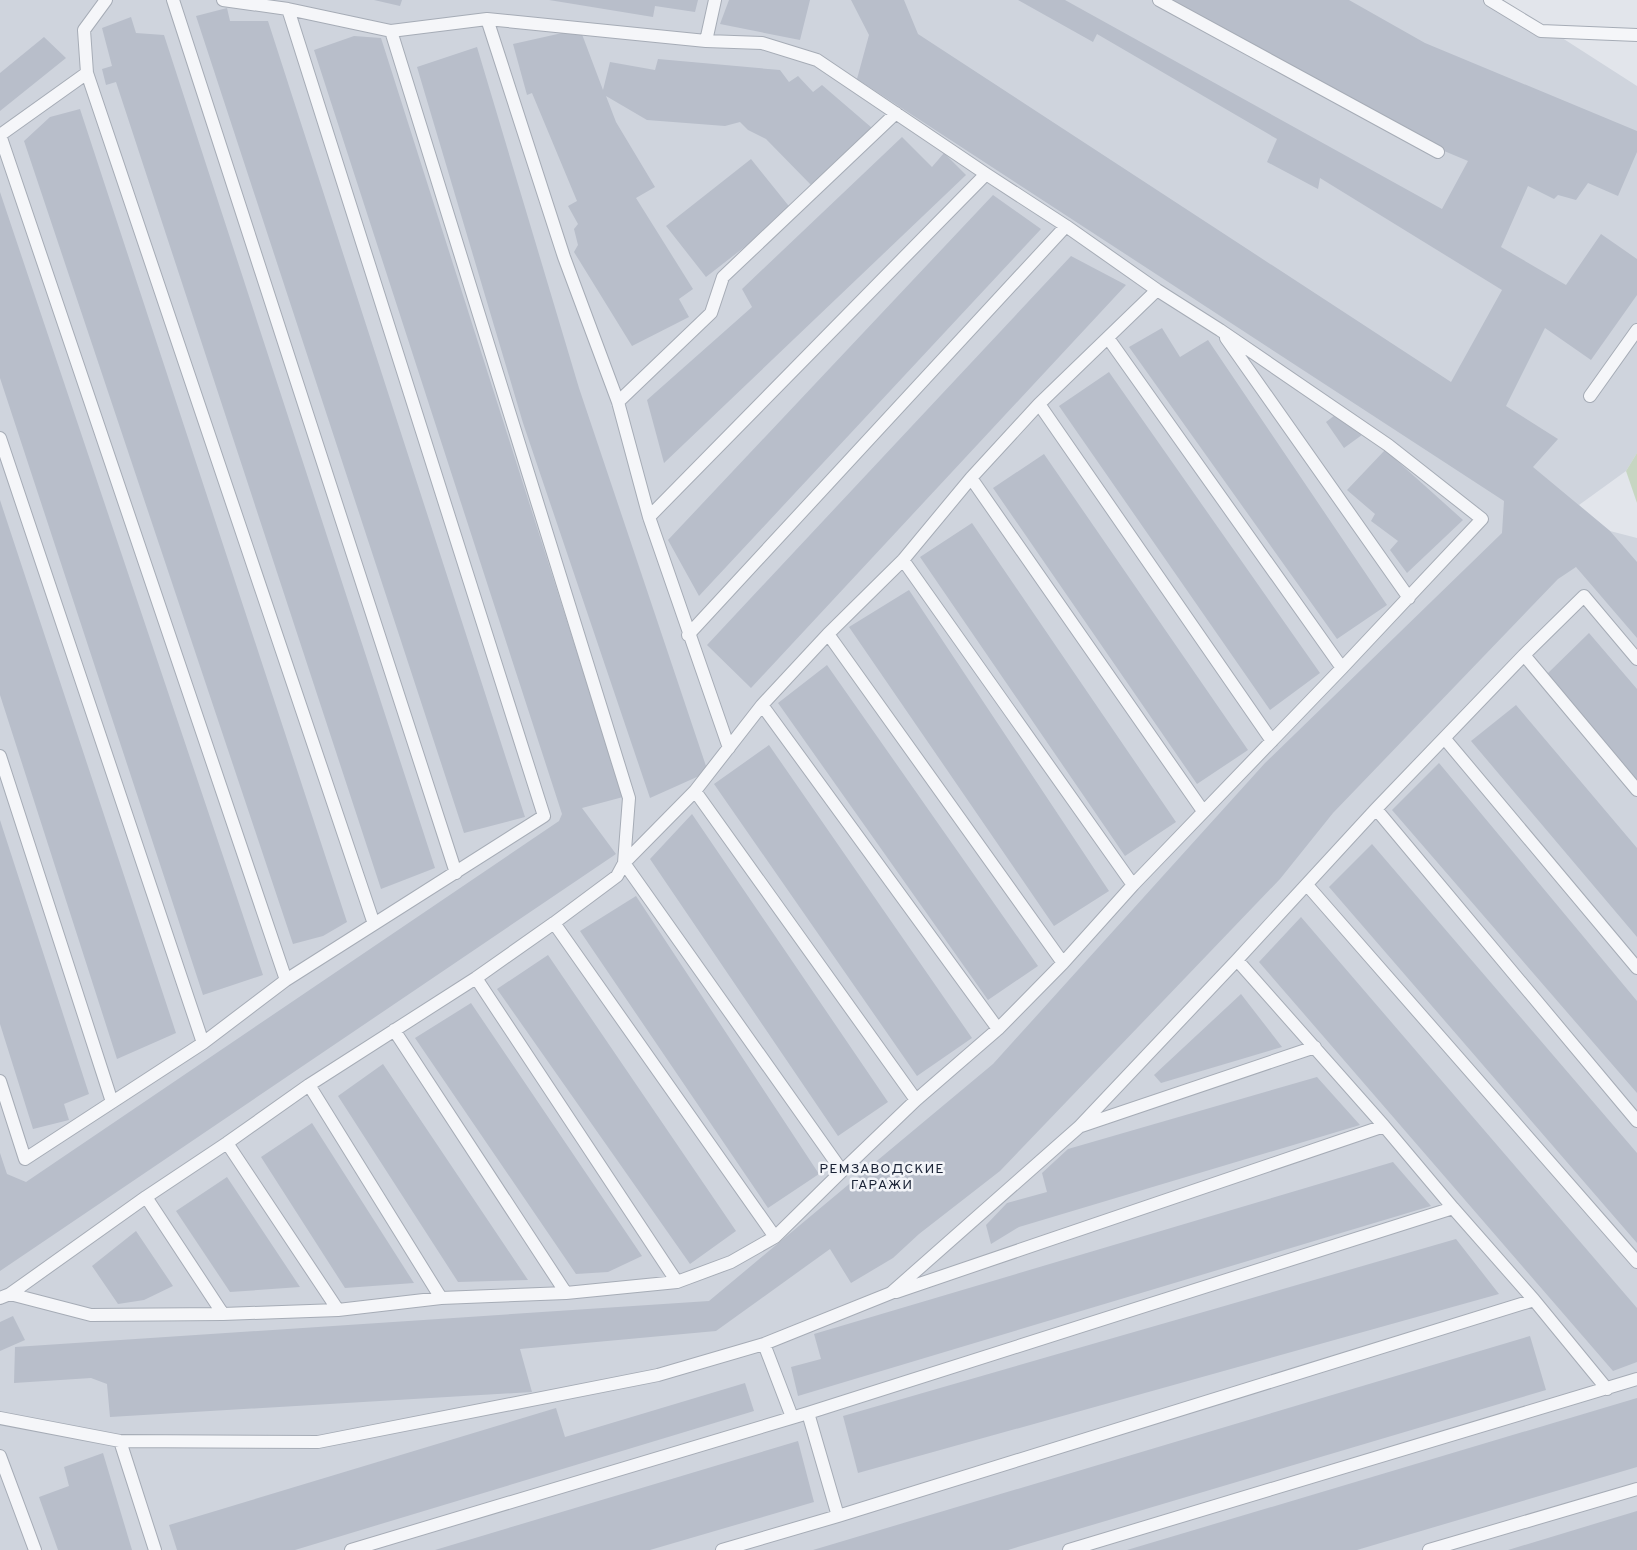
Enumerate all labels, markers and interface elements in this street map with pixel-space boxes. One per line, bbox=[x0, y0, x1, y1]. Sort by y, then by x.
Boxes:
district label: РЕМЗАВОДСКИЕ ГАРАЖИ bbox=[819, 1161, 945, 1194]

